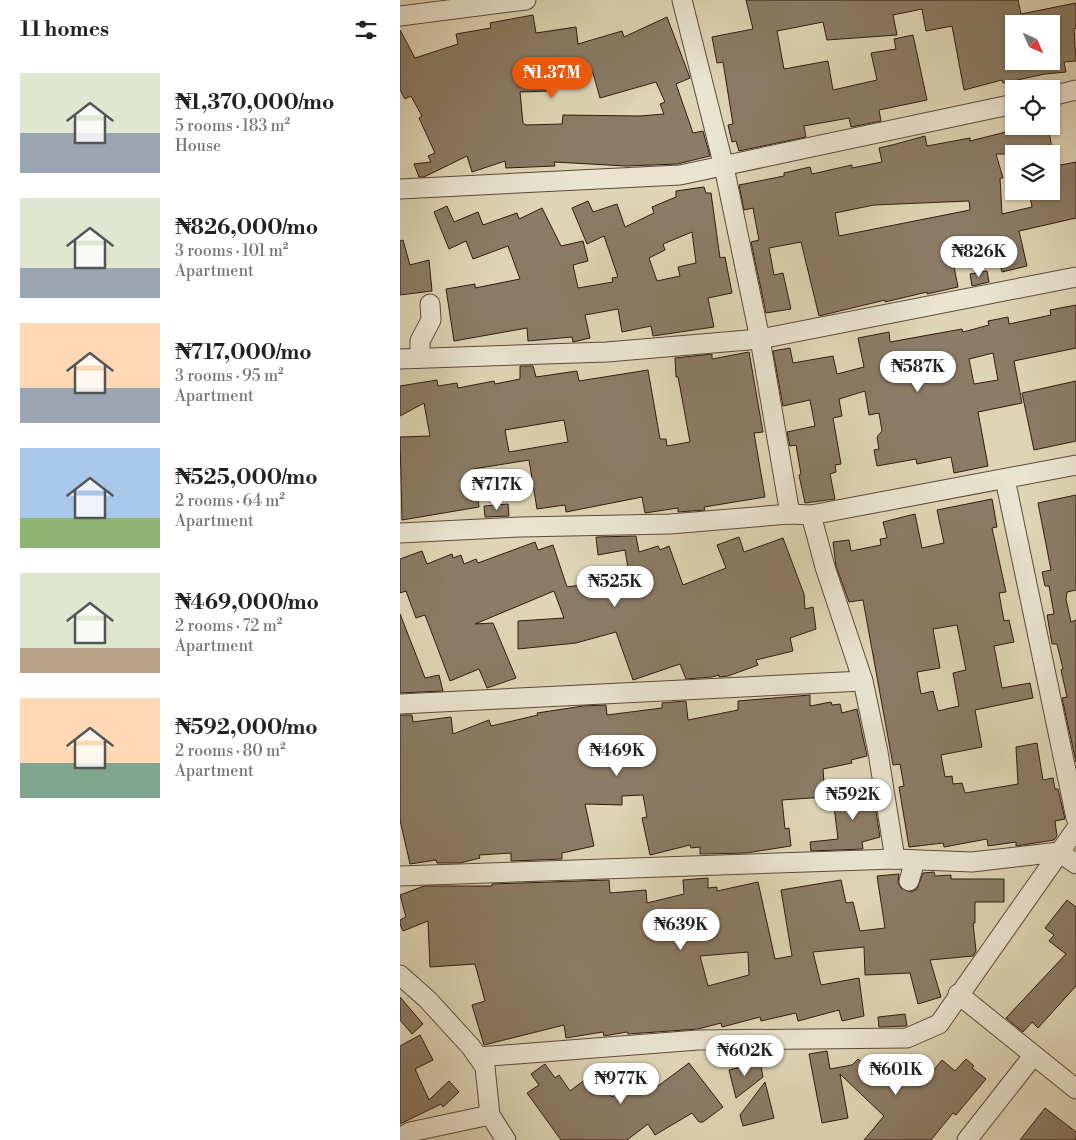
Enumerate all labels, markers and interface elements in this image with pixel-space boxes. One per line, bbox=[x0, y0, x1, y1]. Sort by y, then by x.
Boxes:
north arrow bbox=[1005, 15, 1060, 70]
map controls bbox=[1005, 15, 1060, 200]
icon: filters bbox=[352, 16, 380, 44]
text: 11 homes bbox=[20, 17, 109, 43]
pin: ₦1.37M bbox=[511, 56, 593, 99]
text: ₦1.37M bbox=[523, 63, 581, 83]
button: locate bbox=[1005, 80, 1060, 135]
text: ₦1,370,000/mo bbox=[175, 90, 334, 116]
icon: home bbox=[60, 93, 120, 153]
text: 5 rooms · 183 m² bbox=[175, 116, 290, 136]
text: House bbox=[175, 136, 221, 156]
button: layers bbox=[1005, 145, 1060, 200]
text: ₦826,000/mo bbox=[175, 215, 318, 241]
icon: home bbox=[60, 218, 120, 278]
pin: ₦826K bbox=[944, 236, 1014, 278]
text: 3 rooms · 101 m² bbox=[175, 241, 288, 261]
text: ₦826K bbox=[951, 242, 1007, 262]
text: Apartment bbox=[175, 261, 254, 281]
text: ₦717,000/mo bbox=[175, 340, 312, 366]
icon: home bbox=[60, 343, 120, 403]
pin: ₦587K bbox=[883, 350, 953, 393]
text: ₦587K bbox=[891, 357, 945, 377]
text: 3 rooms · 95 m² bbox=[175, 366, 284, 386]
text: Apartment bbox=[175, 386, 254, 406]
text: ₦525,000/mo bbox=[175, 465, 318, 491]
icon: home bbox=[60, 468, 120, 528]
pin: ₦717K bbox=[462, 468, 532, 511]
text: ₦717K bbox=[472, 475, 522, 495]
text: 2 rooms · 64 m² bbox=[175, 491, 285, 511]
text: Apartment bbox=[175, 511, 254, 531]
pin: ₦525K bbox=[580, 566, 650, 608]
text: ₦525K bbox=[588, 572, 642, 592]
text: ₦469,000/mo bbox=[175, 590, 319, 616]
icon: home bbox=[60, 593, 120, 653]
text: 2 rooms · 72 m² bbox=[175, 616, 282, 636]
text: Apartment bbox=[175, 636, 254, 656]
text: ₦592,000/mo bbox=[175, 715, 318, 741]
icon: home bbox=[60, 718, 120, 778]
pin: ₦469K bbox=[582, 734, 652, 777]
text: 2 rooms · 80 m² bbox=[175, 741, 286, 761]
text: ₦469K bbox=[589, 741, 645, 761]
text: Apartment bbox=[175, 761, 254, 781]
pin: ₦592K bbox=[818, 778, 888, 821]
text: ₦592K bbox=[826, 785, 880, 805]
pin: ₦639K bbox=[646, 908, 716, 951]
text: ₦639K bbox=[654, 915, 708, 935]
pin: ₦602K bbox=[710, 1034, 780, 1077]
text: ₦602K bbox=[717, 1041, 773, 1061]
pin: ₦601K bbox=[861, 1054, 931, 1096]
text: ₦601K bbox=[869, 1060, 923, 1080]
pin: ₦977K bbox=[586, 1062, 656, 1105]
text: ₦977K bbox=[594, 1069, 648, 1089]

